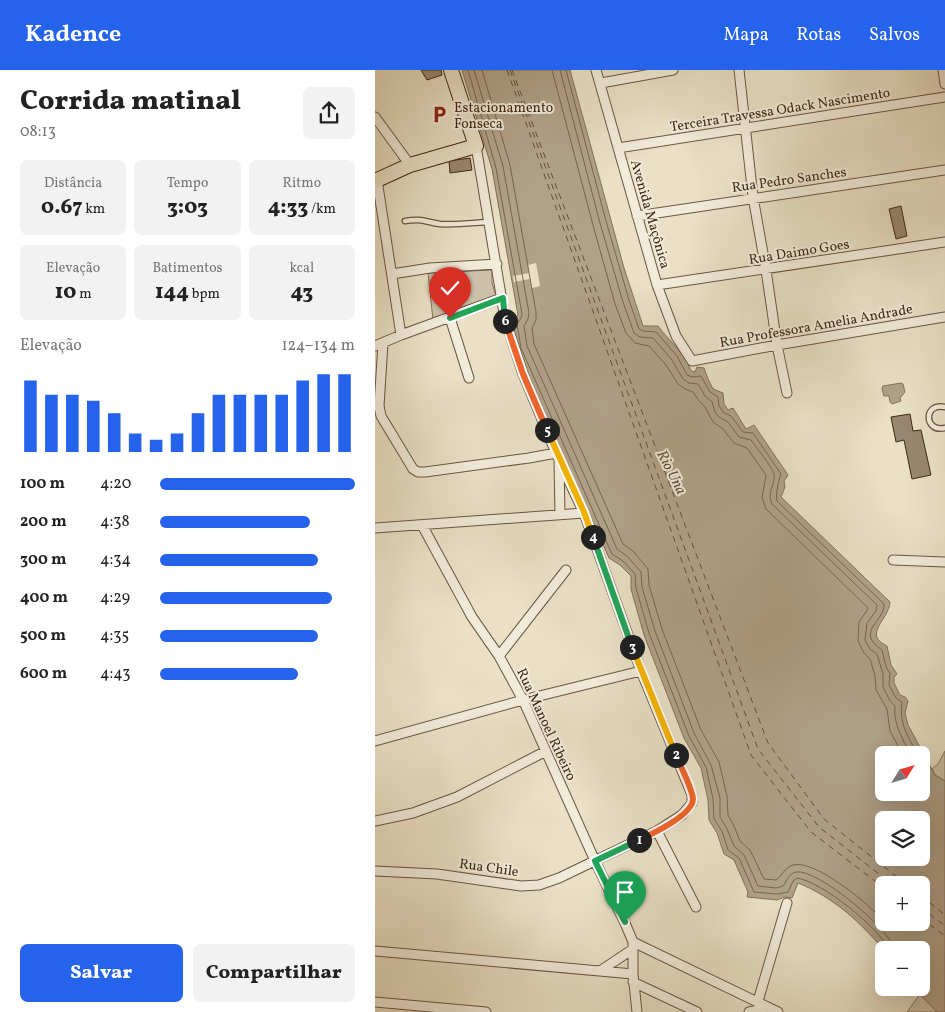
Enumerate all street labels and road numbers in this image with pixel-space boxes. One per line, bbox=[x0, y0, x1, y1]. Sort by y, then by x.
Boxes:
street label: Terceira Travessa Odack Nascimento bbox=[669, 84, 892, 137]
street label: Avenida Maçônica bbox=[625, 158, 674, 271]
street label: Rua Pedro Sanches bbox=[731, 163, 848, 198]
street label: Rua Daimo Goes bbox=[748, 235, 851, 270]
street label: Rua Professora Amelia Andrade bbox=[718, 300, 915, 353]
street label: Rua Manoel Ribeiro bbox=[511, 665, 580, 784]
street label: Rua Chile bbox=[458, 855, 520, 882]

